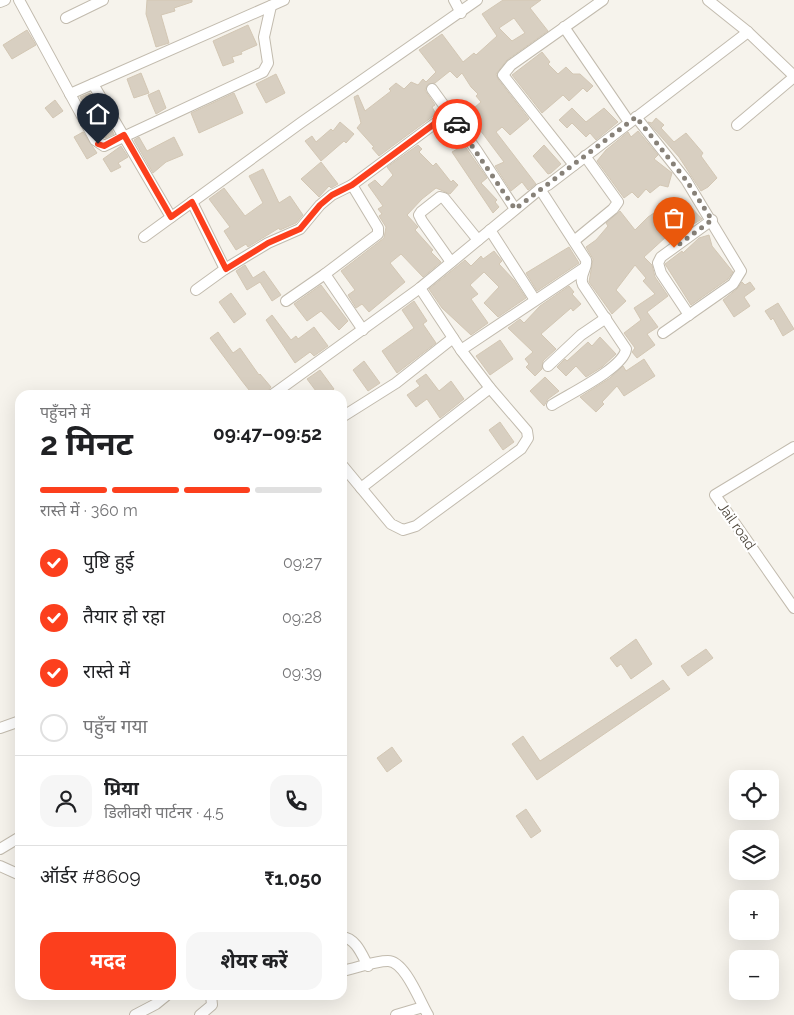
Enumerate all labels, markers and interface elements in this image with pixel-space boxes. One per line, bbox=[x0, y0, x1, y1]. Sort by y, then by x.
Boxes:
pin bbox=[77, 93, 119, 144]
courier bbox=[432, 99, 482, 149]
icon: home bbox=[84, 100, 112, 128]
icon: car bbox=[443, 110, 471, 138]
pin bbox=[653, 197, 695, 248]
icon: bag bbox=[660, 204, 688, 232]
text: पहुँचने में bbox=[40, 403, 90, 422]
text: 09:47–09:52 bbox=[213, 422, 322, 444]
text: 2 मिनट bbox=[40, 425, 133, 462]
street label: Jail road bbox=[715, 499, 759, 553]
text: रास्ते में · 360 m bbox=[40, 501, 138, 520]
icon: check bbox=[40, 549, 68, 577]
text: पुष्टि हुई bbox=[83, 550, 134, 572]
text: 09:27 bbox=[283, 553, 322, 572]
icon: check bbox=[40, 604, 68, 632]
text: तैयार हो रहा bbox=[83, 605, 165, 627]
text: 09:28 bbox=[282, 608, 322, 627]
icon: check bbox=[40, 659, 68, 687]
text: रास्ते में bbox=[83, 660, 130, 682]
text: 09:39 bbox=[282, 663, 322, 682]
text: पहुँच गया bbox=[83, 715, 147, 737]
map controls bbox=[729, 770, 779, 1000]
button: locate bbox=[729, 770, 779, 820]
button: person bbox=[40, 775, 92, 827]
button: phone bbox=[270, 775, 322, 827]
text: प्रिया bbox=[104, 777, 139, 799]
text: डिलीवरी पार्टनर · 4.5 bbox=[104, 803, 224, 822]
button: layers bbox=[729, 830, 779, 880]
text: ऑर्डर #8609 bbox=[40, 865, 141, 887]
text: ₹1,050 bbox=[264, 867, 322, 889]
button: + bbox=[729, 890, 779, 940]
button: मदद bbox=[40, 932, 176, 990]
button: शेयर करें bbox=[186, 932, 322, 990]
button: − bbox=[729, 950, 779, 1000]

